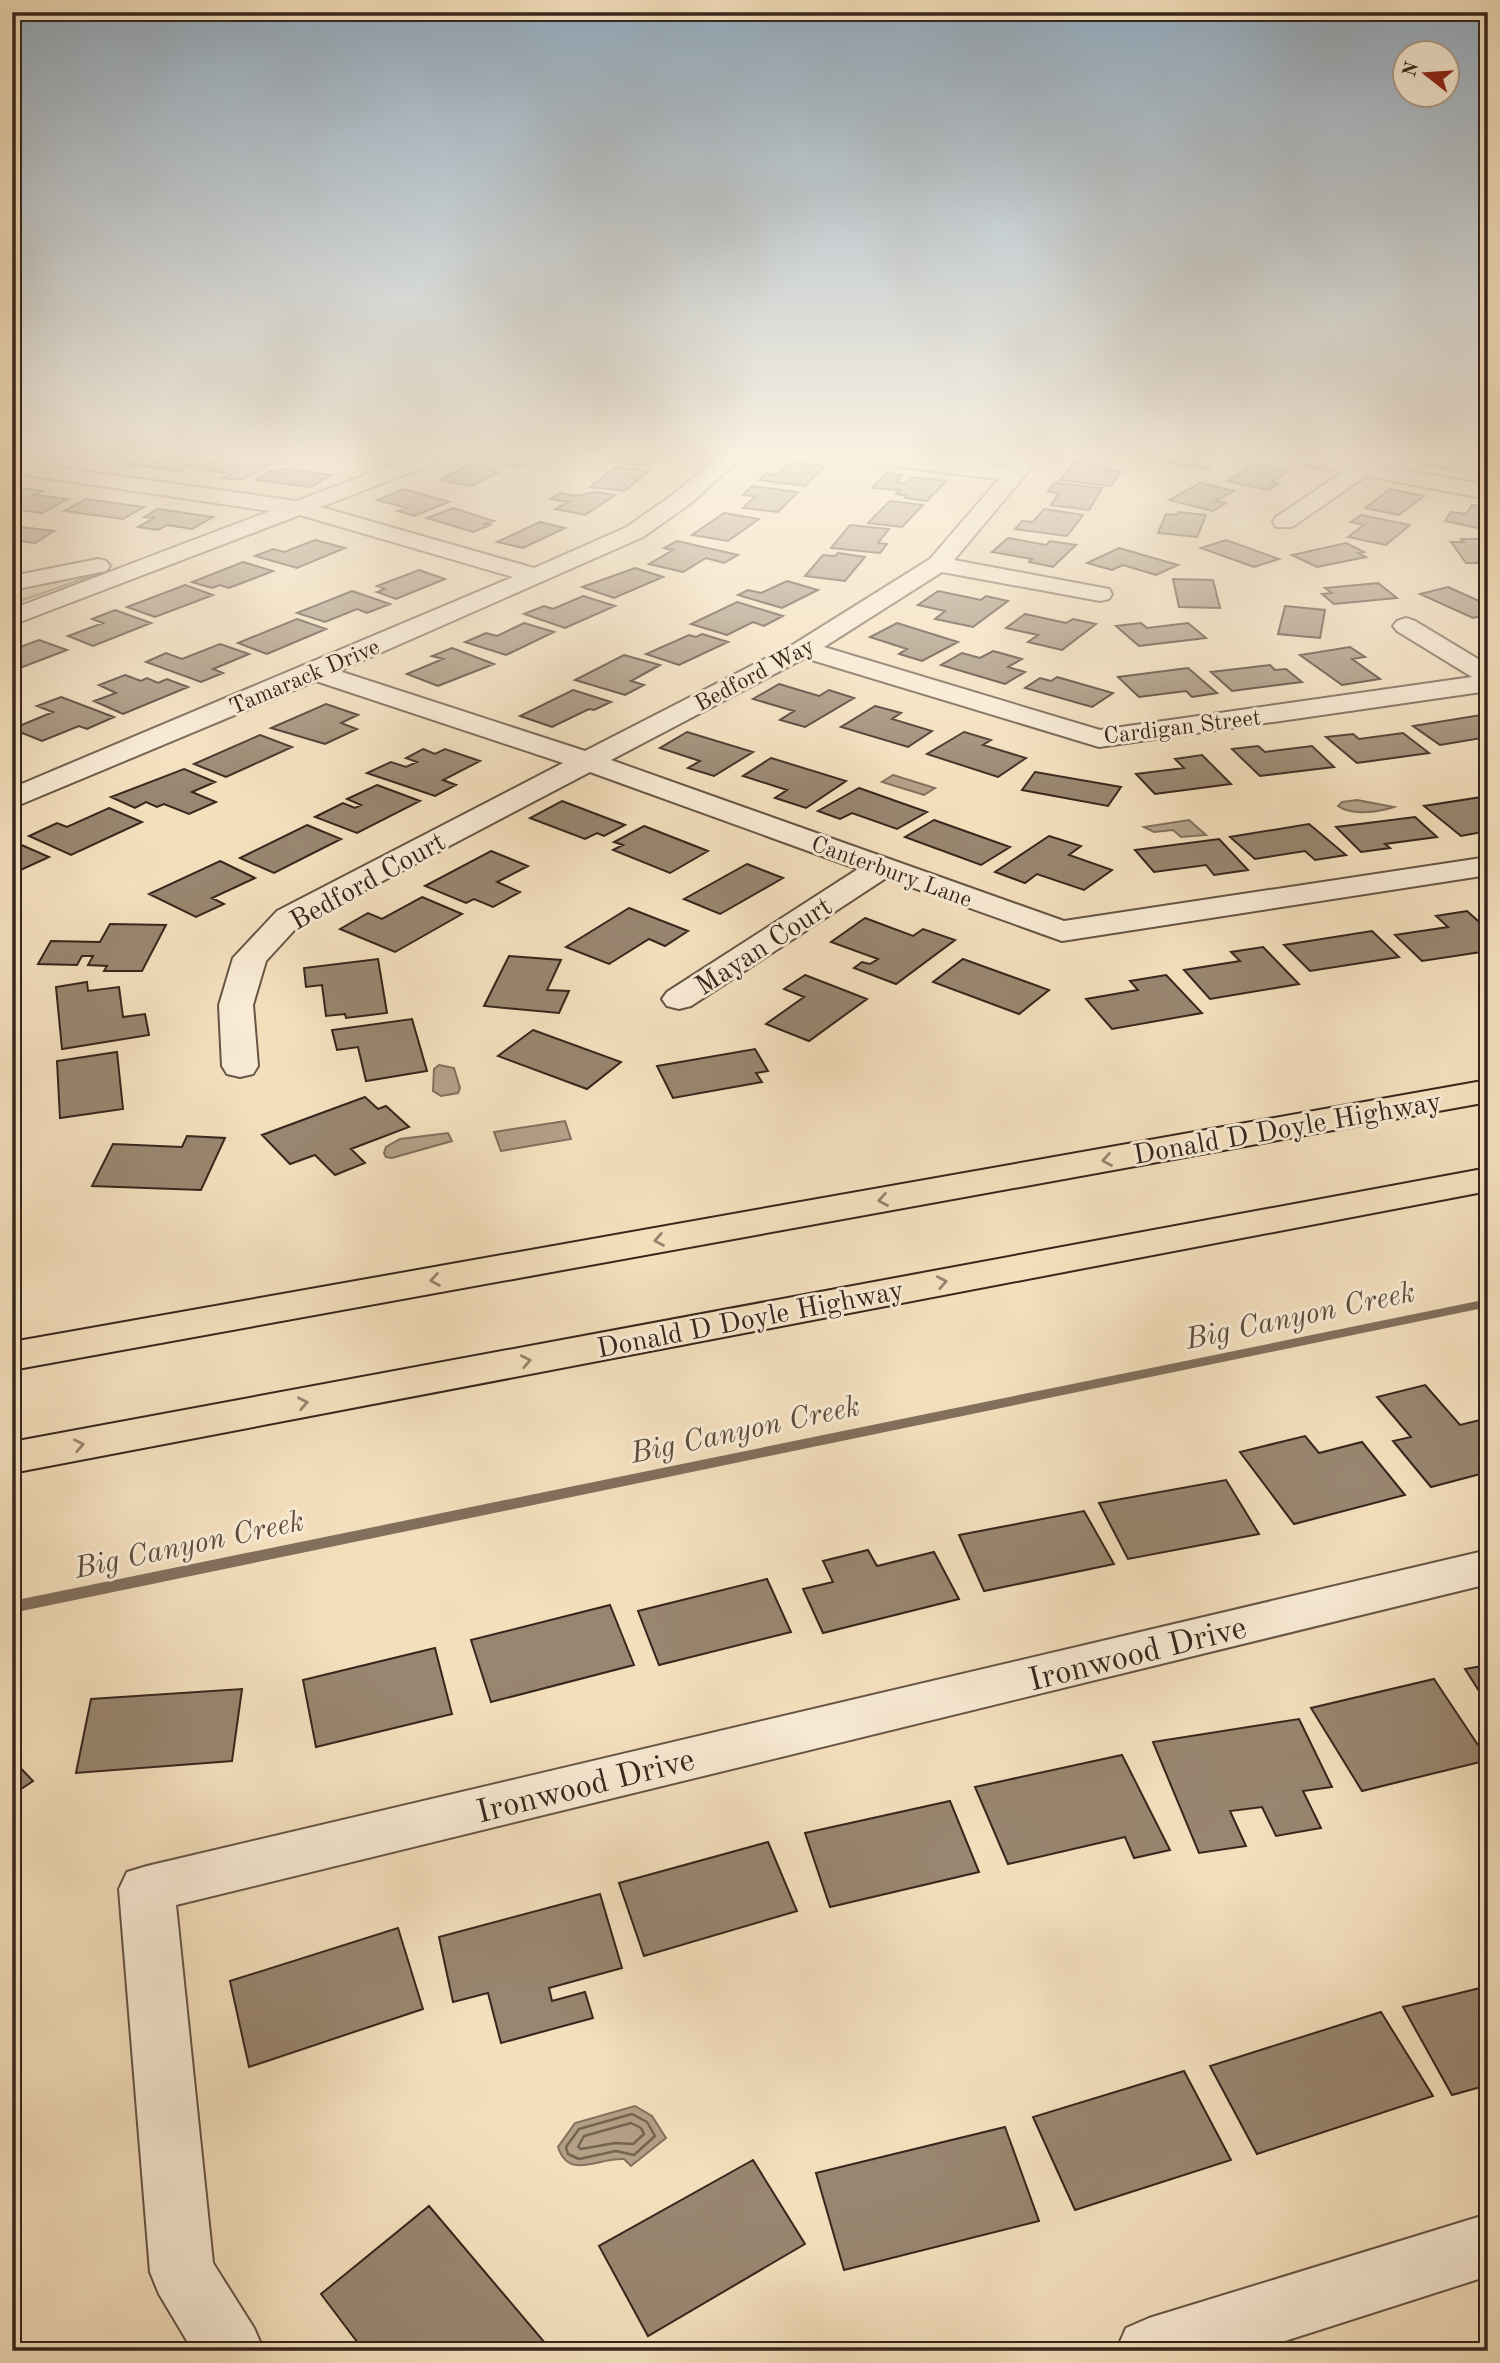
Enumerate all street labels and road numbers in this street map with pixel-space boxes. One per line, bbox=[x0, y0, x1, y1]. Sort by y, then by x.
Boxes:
street label: Bedford Way bbox=[691, 634, 818, 716]
street label: Tamarack Drive bbox=[226, 635, 383, 719]
street label: Cardigan Street bbox=[1102, 706, 1262, 749]
street label: Bedford Court bbox=[286, 828, 451, 937]
street label: Canterbury Lane bbox=[808, 833, 975, 912]
street label: Mayan Court bbox=[691, 893, 838, 1002]
street label: Donald D Doyle Highway bbox=[1131, 1089, 1444, 1171]
street label: Donald D Doyle Highway bbox=[595, 1277, 907, 1364]
street label: Ironwood Drive bbox=[1026, 1612, 1250, 1698]
street label: Ironwood Drive bbox=[474, 1744, 698, 1830]

